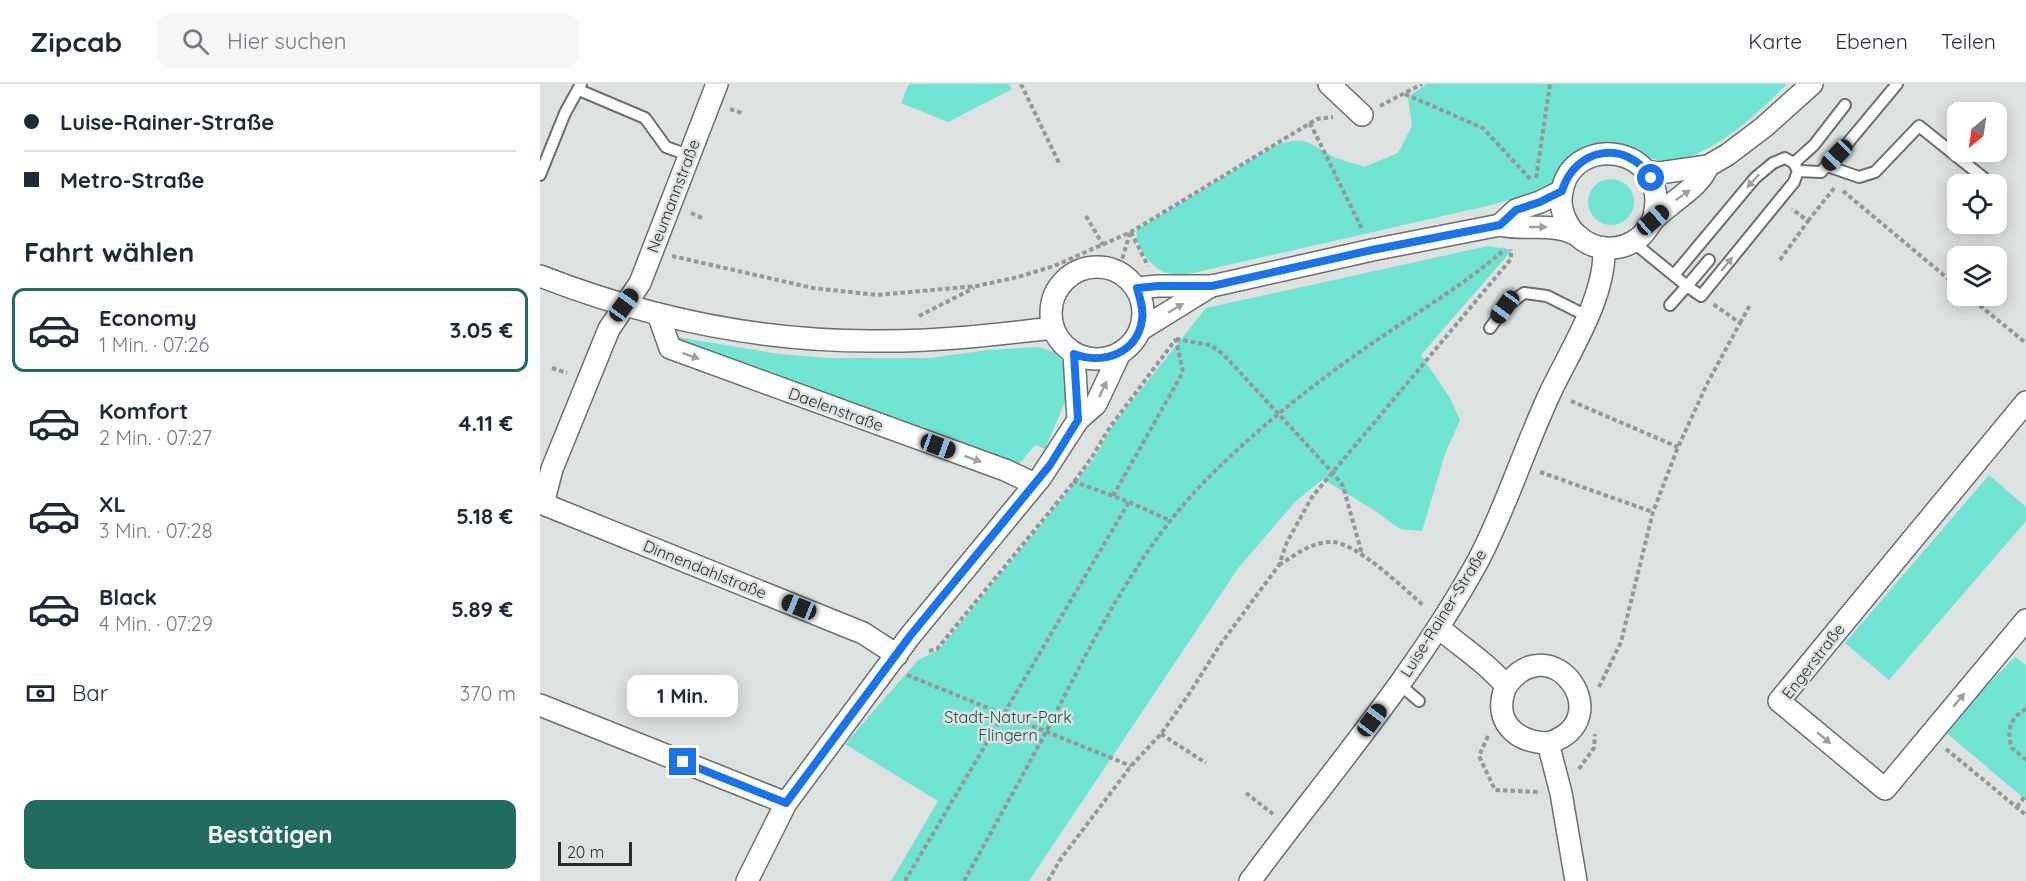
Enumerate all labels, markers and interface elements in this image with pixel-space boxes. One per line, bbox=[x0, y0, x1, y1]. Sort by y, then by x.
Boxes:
search box bbox=[158, 14, 578, 68]
text: Zipcab bbox=[30, 24, 122, 59]
icon: search bbox=[179, 25, 212, 58]
text: Hier suchen bbox=[227, 27, 346, 55]
text: Karte bbox=[1748, 28, 1802, 54]
text: Ebenen bbox=[1835, 28, 1908, 54]
text: Teilen bbox=[1941, 28, 1996, 54]
north arrow bbox=[1947, 102, 2007, 162]
map controls bbox=[1947, 102, 2007, 306]
text: Luise-Rainer-Straße bbox=[60, 108, 274, 136]
street label: Neumannstraße bbox=[642, 136, 704, 256]
car bbox=[1818, 136, 1856, 174]
route start bbox=[1637, 164, 1664, 191]
text: Metro-Straße bbox=[60, 166, 204, 194]
one-way arrow bbox=[1746, 174, 1760, 189]
button: locate bbox=[1947, 174, 2007, 234]
one-way arrow bbox=[1675, 189, 1691, 201]
car bbox=[1634, 201, 1672, 239]
one-way arrow bbox=[1529, 222, 1548, 232]
text: Fahrt wählen bbox=[24, 235, 194, 269]
button: layers bbox=[1947, 246, 2007, 306]
one-way arrow bbox=[1721, 256, 1734, 272]
car bbox=[606, 285, 642, 325]
car bbox=[1487, 287, 1523, 327]
one-way arrow bbox=[1168, 302, 1184, 313]
icon: car bbox=[27, 303, 81, 357]
text: Economy bbox=[99, 304, 197, 332]
text: 3.05 € bbox=[450, 316, 513, 344]
text: 1 Min. · 07:26 bbox=[99, 332, 209, 357]
one-way arrow bbox=[682, 351, 700, 361]
one-way arrow bbox=[1098, 381, 1107, 398]
street label: Daelenstraße bbox=[786, 383, 886, 435]
icon: car bbox=[27, 396, 81, 450]
text: Komfort bbox=[99, 397, 188, 425]
text: 4.11 € bbox=[459, 409, 513, 437]
text: 2 Min. · 07:27 bbox=[99, 425, 212, 450]
car bbox=[918, 431, 958, 461]
one-way arrow bbox=[964, 454, 982, 464]
icon: car bbox=[27, 489, 81, 543]
text: XL bbox=[99, 490, 126, 518]
text: 5.18 € bbox=[456, 502, 513, 530]
text: 3 Min. · 07:28 bbox=[99, 518, 212, 543]
street label: Dinnendahlstraße bbox=[640, 535, 770, 603]
street label: Luise-Rainer-Straße bbox=[1396, 545, 1490, 681]
icon: car bbox=[27, 582, 81, 636]
text: Black bbox=[99, 583, 157, 611]
car bbox=[779, 592, 819, 622]
text: 5.89 € bbox=[451, 595, 513, 623]
text: 4 Min. · 07:29 bbox=[99, 611, 213, 636]
street label: Engerstraße bbox=[1777, 619, 1849, 703]
callout: 1 Min. bbox=[628, 675, 738, 717]
icon: cash bbox=[24, 677, 57, 710]
text: Bar bbox=[72, 679, 108, 707]
text: 370 m bbox=[460, 681, 516, 706]
text: 1 Min. bbox=[657, 683, 708, 708]
one-way arrow bbox=[1952, 693, 1965, 708]
car bbox=[1354, 700, 1390, 740]
park label: Stadt-Natur-Park Flingern bbox=[944, 707, 1072, 745]
one-way arrow bbox=[1816, 732, 1832, 745]
route end bbox=[669, 748, 696, 775]
button: Bestätigen bbox=[24, 800, 516, 869]
scale bar bbox=[558, 839, 632, 866]
text: 20 m bbox=[567, 842, 604, 862]

